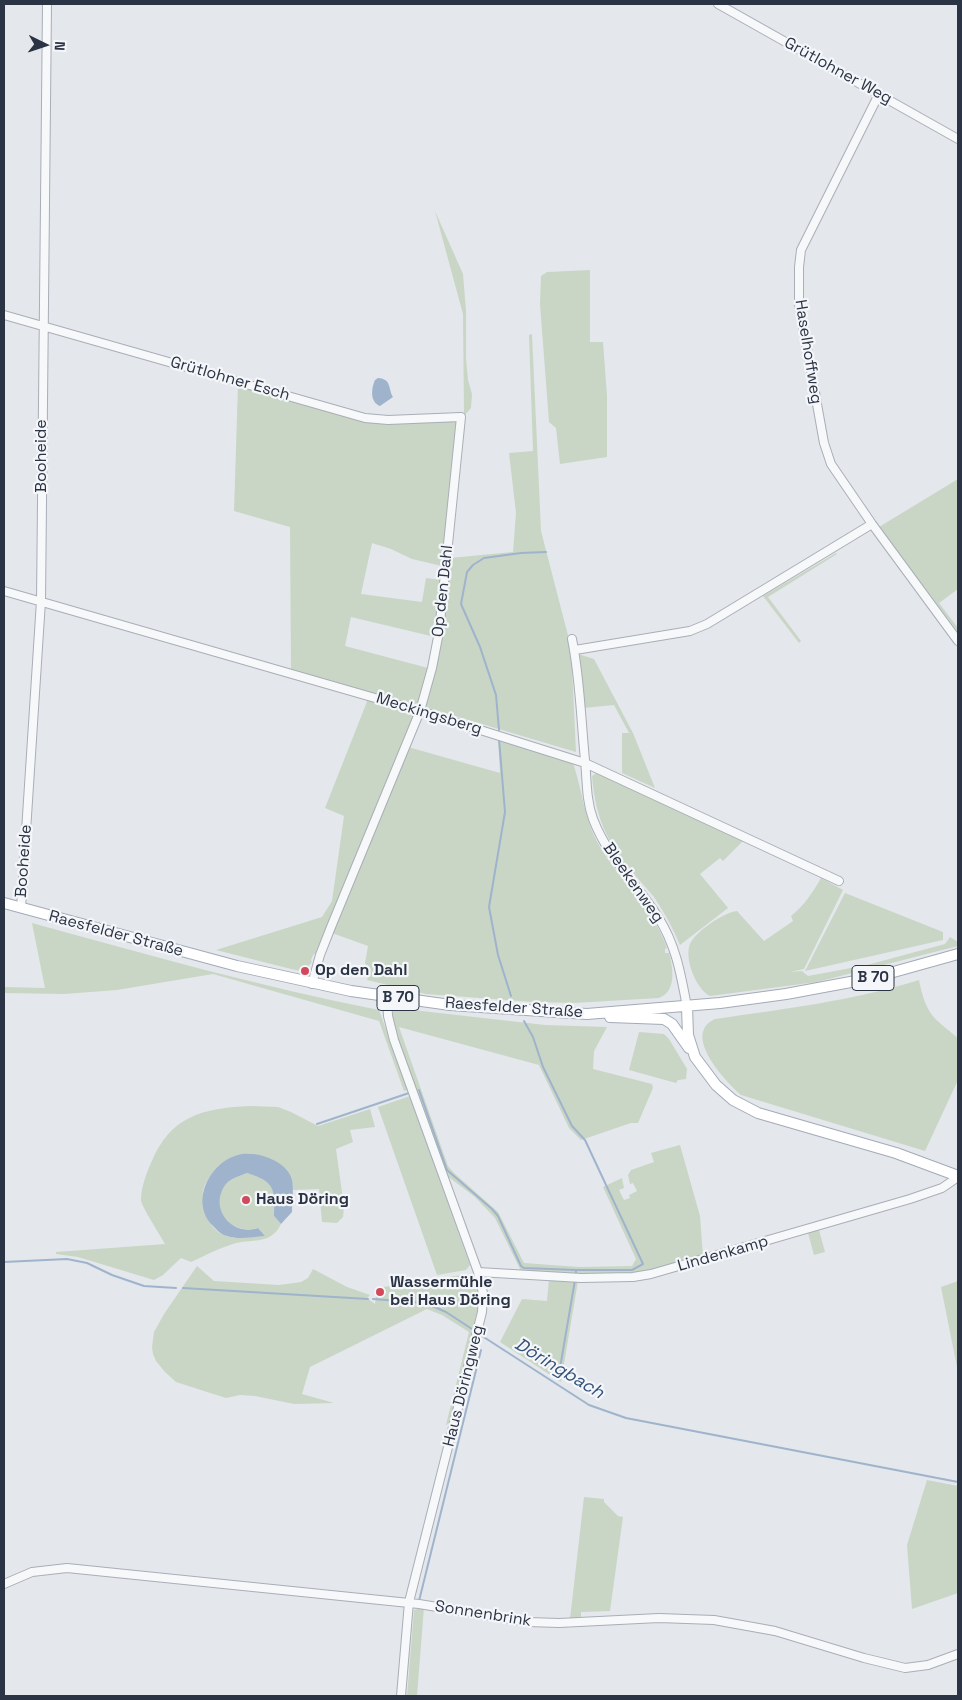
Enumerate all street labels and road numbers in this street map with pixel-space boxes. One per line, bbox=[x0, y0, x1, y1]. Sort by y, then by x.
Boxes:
street label: Grütlohner Weg bbox=[781, 33, 895, 109]
street label: Haselhoffweg bbox=[790, 298, 826, 406]
street label: Grütlohner Esch bbox=[168, 353, 292, 405]
street label: Booheide bbox=[32, 419, 52, 493]
street label: Op den Dahl bbox=[429, 544, 457, 638]
street label: Meckingsberg bbox=[374, 689, 484, 739]
street label: Booheide bbox=[12, 824, 36, 898]
street label: Bleekenweg bbox=[598, 839, 668, 927]
street label: Raesfelder Straße bbox=[47, 907, 185, 961]
road number: B 70 bbox=[852, 966, 894, 990]
road number: B 70 bbox=[377, 986, 419, 1010]
street label: Raesfelder Straße bbox=[444, 994, 584, 1022]
street label: Lindenkamp bbox=[675, 1232, 771, 1276]
street label: Haus Döringweg bbox=[440, 1323, 488, 1449]
street label: Sonnenbrink bbox=[433, 1597, 533, 1631]

